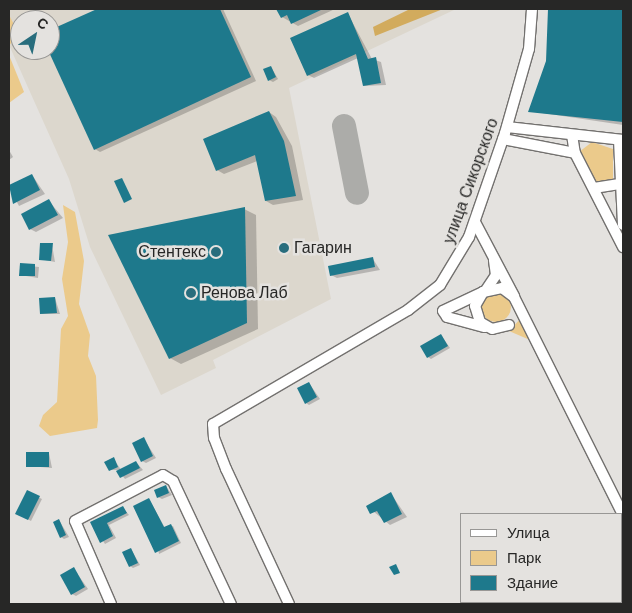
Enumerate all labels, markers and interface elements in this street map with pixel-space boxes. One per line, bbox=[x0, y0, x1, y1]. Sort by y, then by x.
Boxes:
north arrow bbox=[10, 10, 60, 60]
text: С bbox=[34, 13, 52, 34]
street label: улица Сикорского bbox=[439, 116, 503, 246]
place label: Гагарин bbox=[294, 238, 352, 258]
place label: Стентекс bbox=[138, 242, 206, 262]
marker: Гагарин bbox=[278, 242, 290, 254]
marker: Стентекс bbox=[210, 246, 222, 258]
place label: Ренова Лаб bbox=[201, 283, 288, 303]
marker: Ренова Лаб bbox=[185, 287, 197, 299]
legend bbox=[460, 513, 622, 603]
text: Улица bbox=[507, 523, 550, 543]
text: Парк bbox=[507, 548, 541, 568]
text: Здание bbox=[507, 573, 558, 593]

